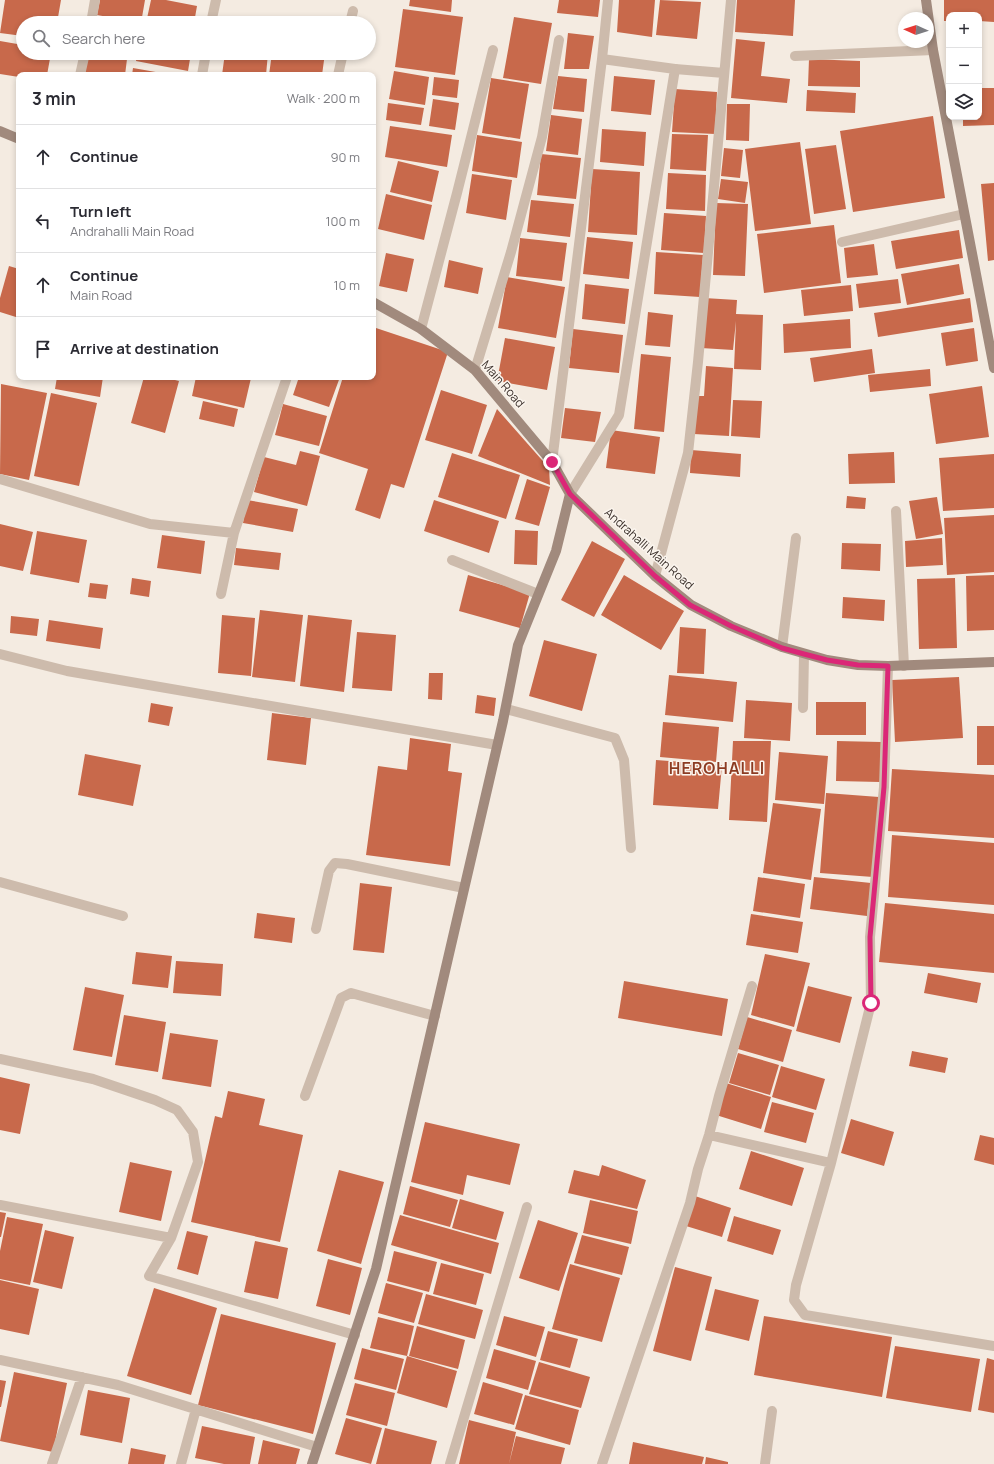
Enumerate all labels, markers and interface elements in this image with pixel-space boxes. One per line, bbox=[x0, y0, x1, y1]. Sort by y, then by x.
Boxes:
north arrow bbox=[898, 12, 934, 48]
map controls bbox=[946, 12, 982, 120]
button: + bbox=[946, 12, 982, 48]
search box bbox=[16, 16, 376, 60]
icon: search bbox=[30, 27, 52, 49]
text: Search here bbox=[62, 28, 145, 49]
button: − bbox=[946, 48, 982, 84]
button: layers bbox=[946, 84, 982, 120]
text: 3 min bbox=[32, 87, 76, 110]
text: Walk · 200 m bbox=[287, 89, 360, 107]
icon: ahead bbox=[32, 146, 54, 168]
text: Continue bbox=[70, 146, 138, 167]
text: 90 m bbox=[330, 148, 360, 166]
text: Turn left bbox=[70, 201, 132, 222]
icon: left bbox=[32, 210, 54, 232]
text: 100 m bbox=[325, 212, 360, 230]
text: Andrahalli Main Road bbox=[70, 222, 194, 240]
text: Continue bbox=[70, 265, 138, 286]
icon: ahead bbox=[32, 274, 54, 296]
text: 10 m bbox=[333, 276, 360, 294]
text: Main Road bbox=[70, 286, 132, 304]
icon: arrive bbox=[32, 338, 54, 360]
text: Arrive at destination bbox=[70, 338, 219, 359]
street label: Main Road bbox=[478, 356, 529, 411]
route end bbox=[543, 453, 561, 471]
street label: Andrahalli Main Road bbox=[601, 504, 698, 593]
district label: HEROHALLI bbox=[669, 757, 765, 779]
route start bbox=[862, 994, 880, 1012]

